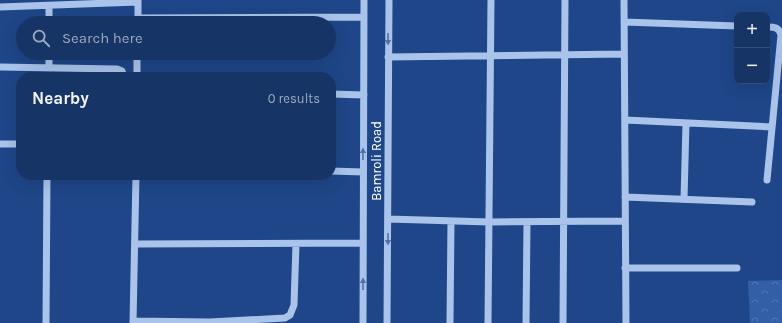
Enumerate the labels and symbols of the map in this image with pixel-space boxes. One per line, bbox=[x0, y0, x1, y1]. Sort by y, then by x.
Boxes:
one-way arrow bbox=[385, 33, 391, 46]
street label: Bamroli Road bbox=[369, 121, 384, 201]
one-way arrow bbox=[360, 147, 366, 160]
one-way arrow bbox=[385, 233, 391, 246]
one-way arrow bbox=[360, 277, 366, 290]

